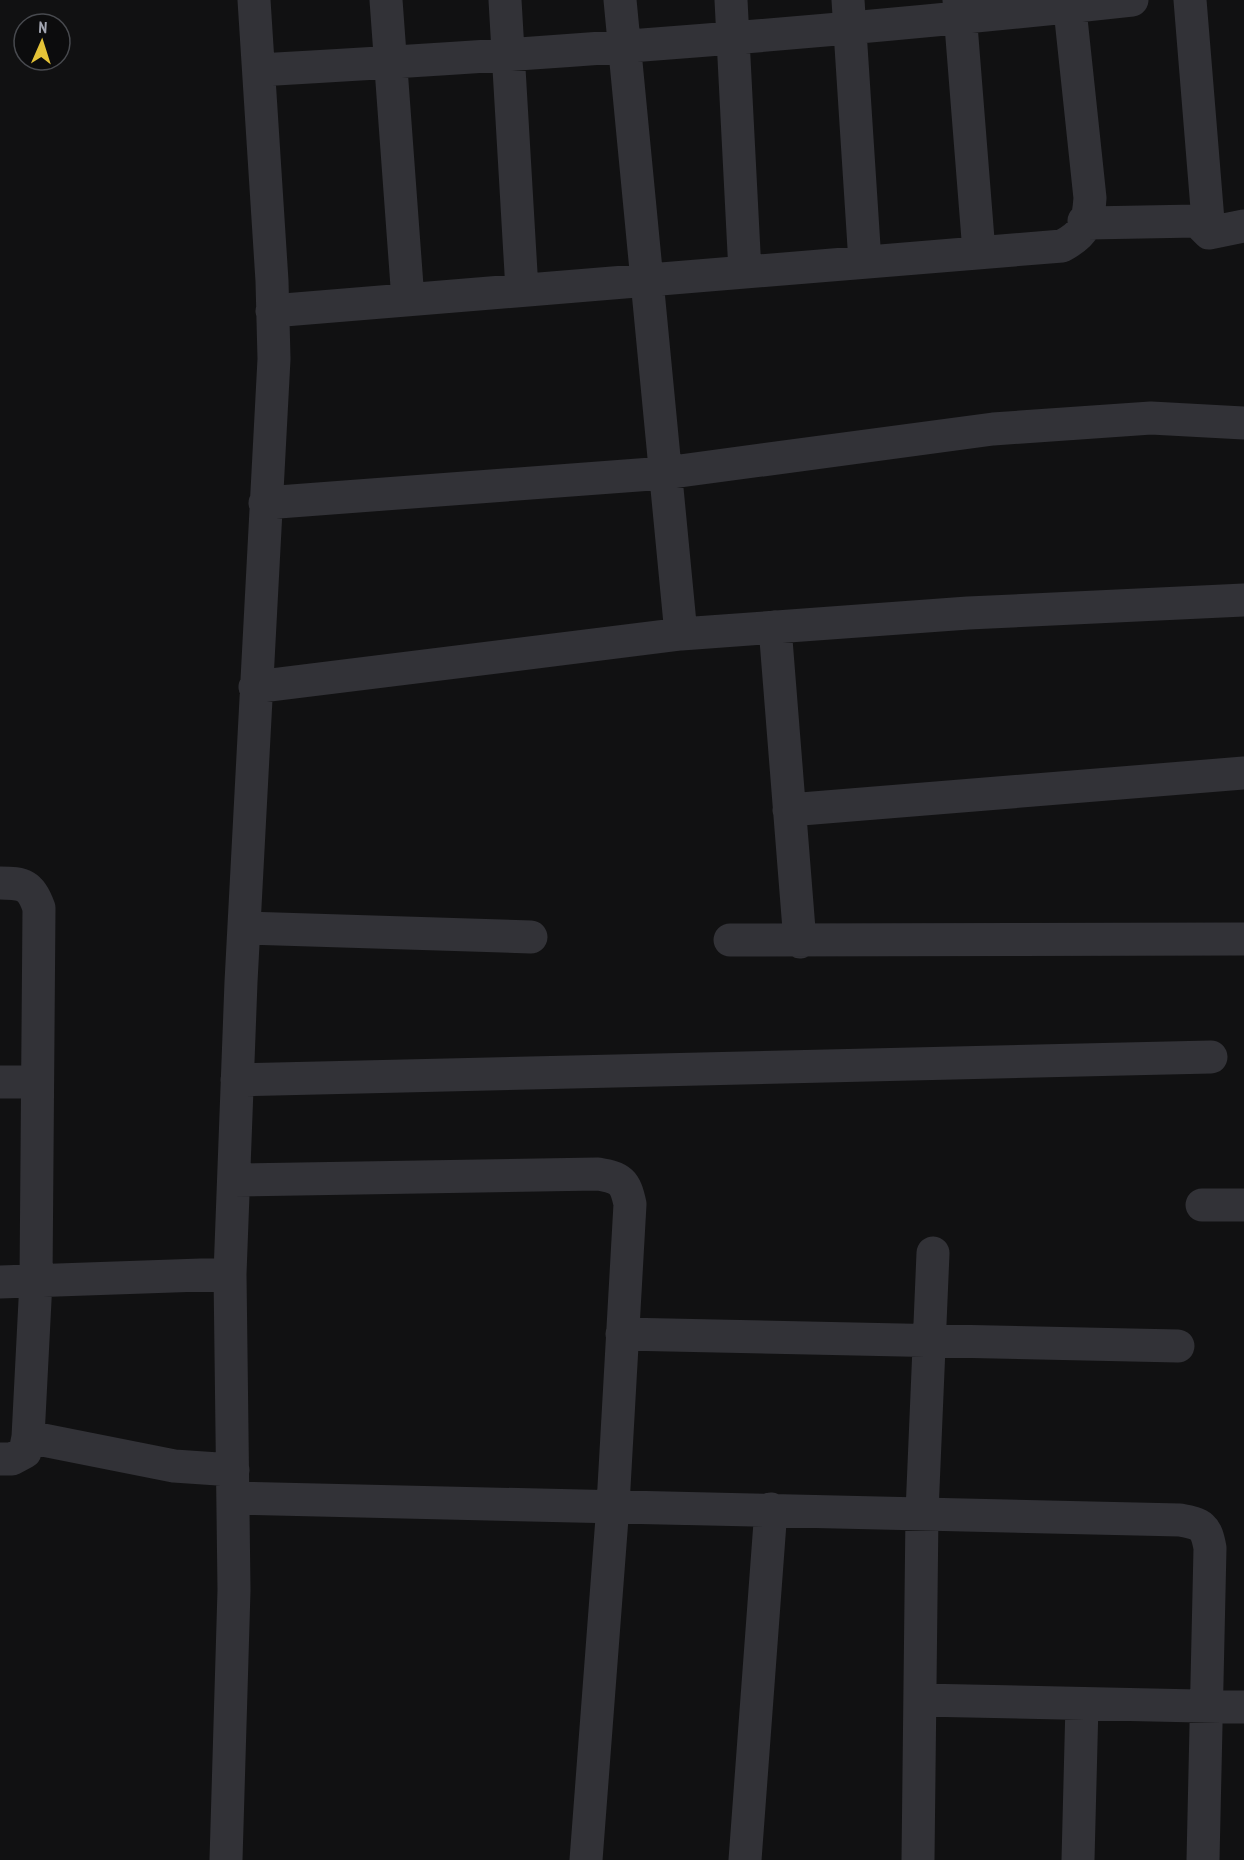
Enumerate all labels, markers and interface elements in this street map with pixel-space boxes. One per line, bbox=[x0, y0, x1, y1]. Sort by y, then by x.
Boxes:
north arrow bbox=[12, 12, 72, 72]
text: N bbox=[38, 17, 48, 37]

